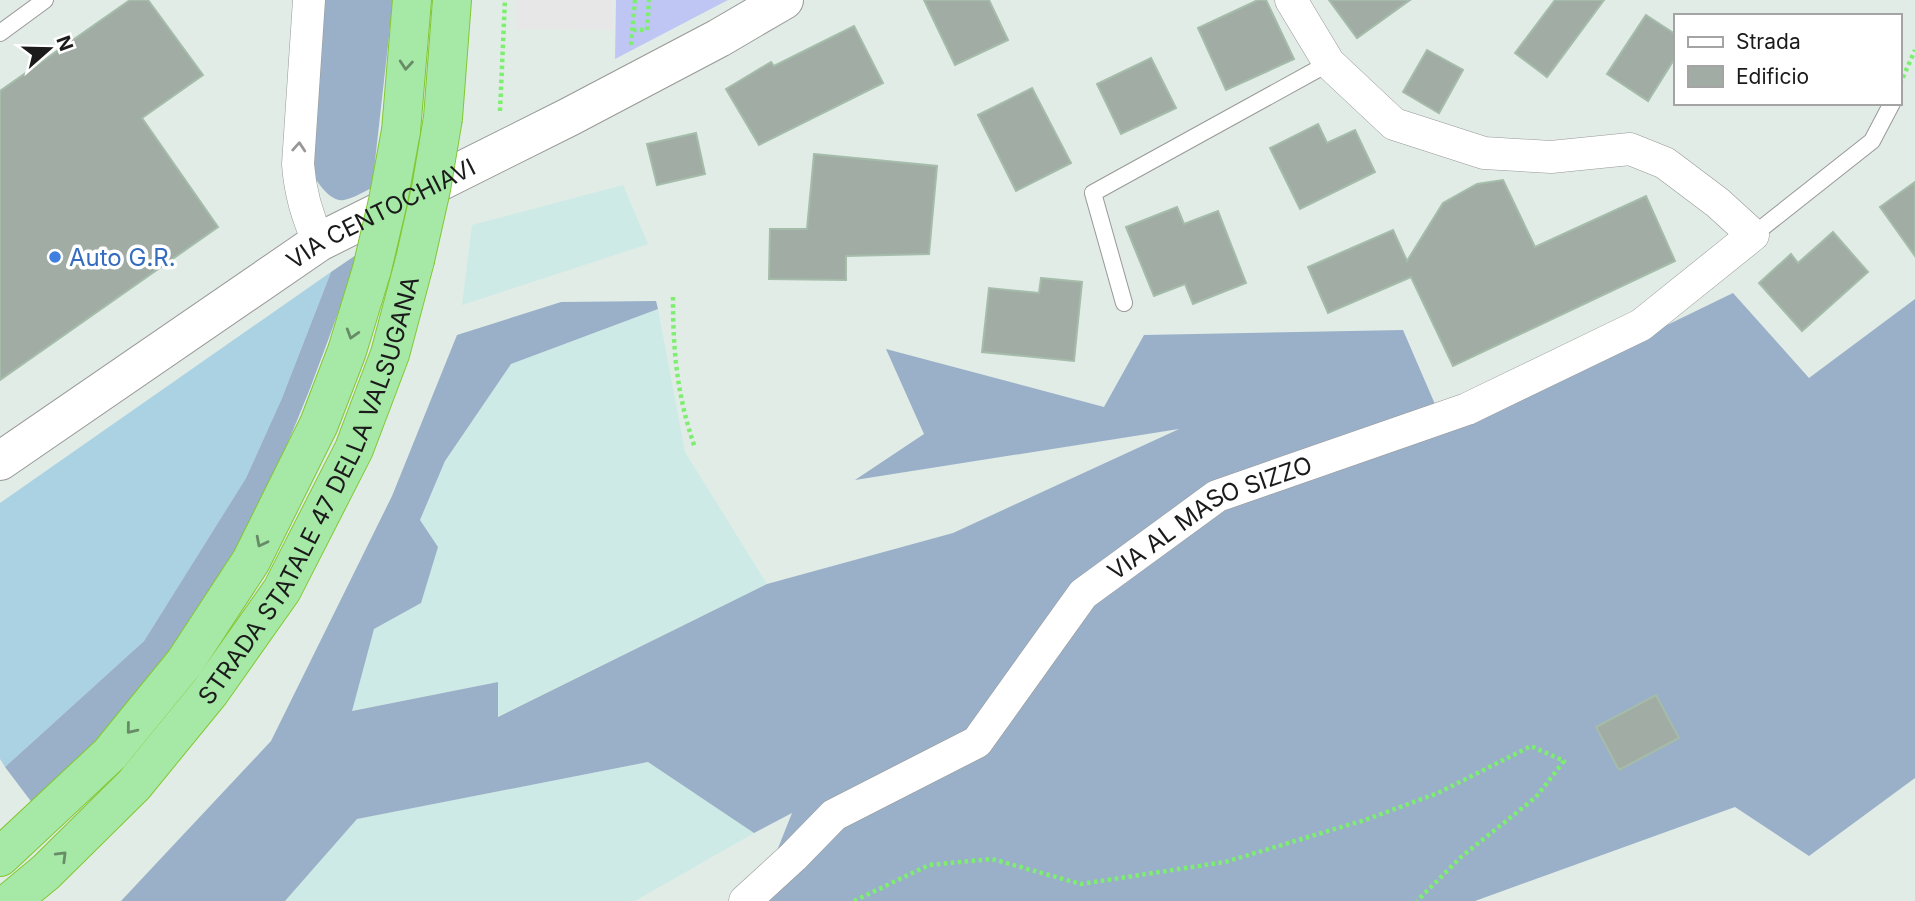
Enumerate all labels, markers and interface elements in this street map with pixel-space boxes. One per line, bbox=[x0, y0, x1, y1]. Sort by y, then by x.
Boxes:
north arrow bbox=[14, 14, 84, 84]
legend bbox=[1674, 14, 1901, 105]
text: Strada bbox=[1736, 29, 1801, 54]
text: N bbox=[51, 33, 78, 54]
one-way arrow bbox=[399, 60, 414, 71]
text: Edificio bbox=[1736, 64, 1809, 89]
one-way arrow bbox=[291, 142, 306, 153]
street label: VIA CENTOCHIAVI bbox=[281, 152, 480, 275]
place label: Auto G.R. bbox=[69, 243, 176, 272]
marker: Auto G.R. bbox=[47, 249, 63, 265]
street label: STRADA STATALE 47 DELLA VALSUGANA bbox=[192, 273, 425, 710]
one-way arrow bbox=[346, 328, 360, 340]
street label: VIA AL MASO SIZZO bbox=[1102, 450, 1316, 586]
one-way arrow bbox=[256, 535, 269, 548]
one-way arrow bbox=[127, 720, 139, 733]
one-way arrow bbox=[54, 852, 67, 865]

